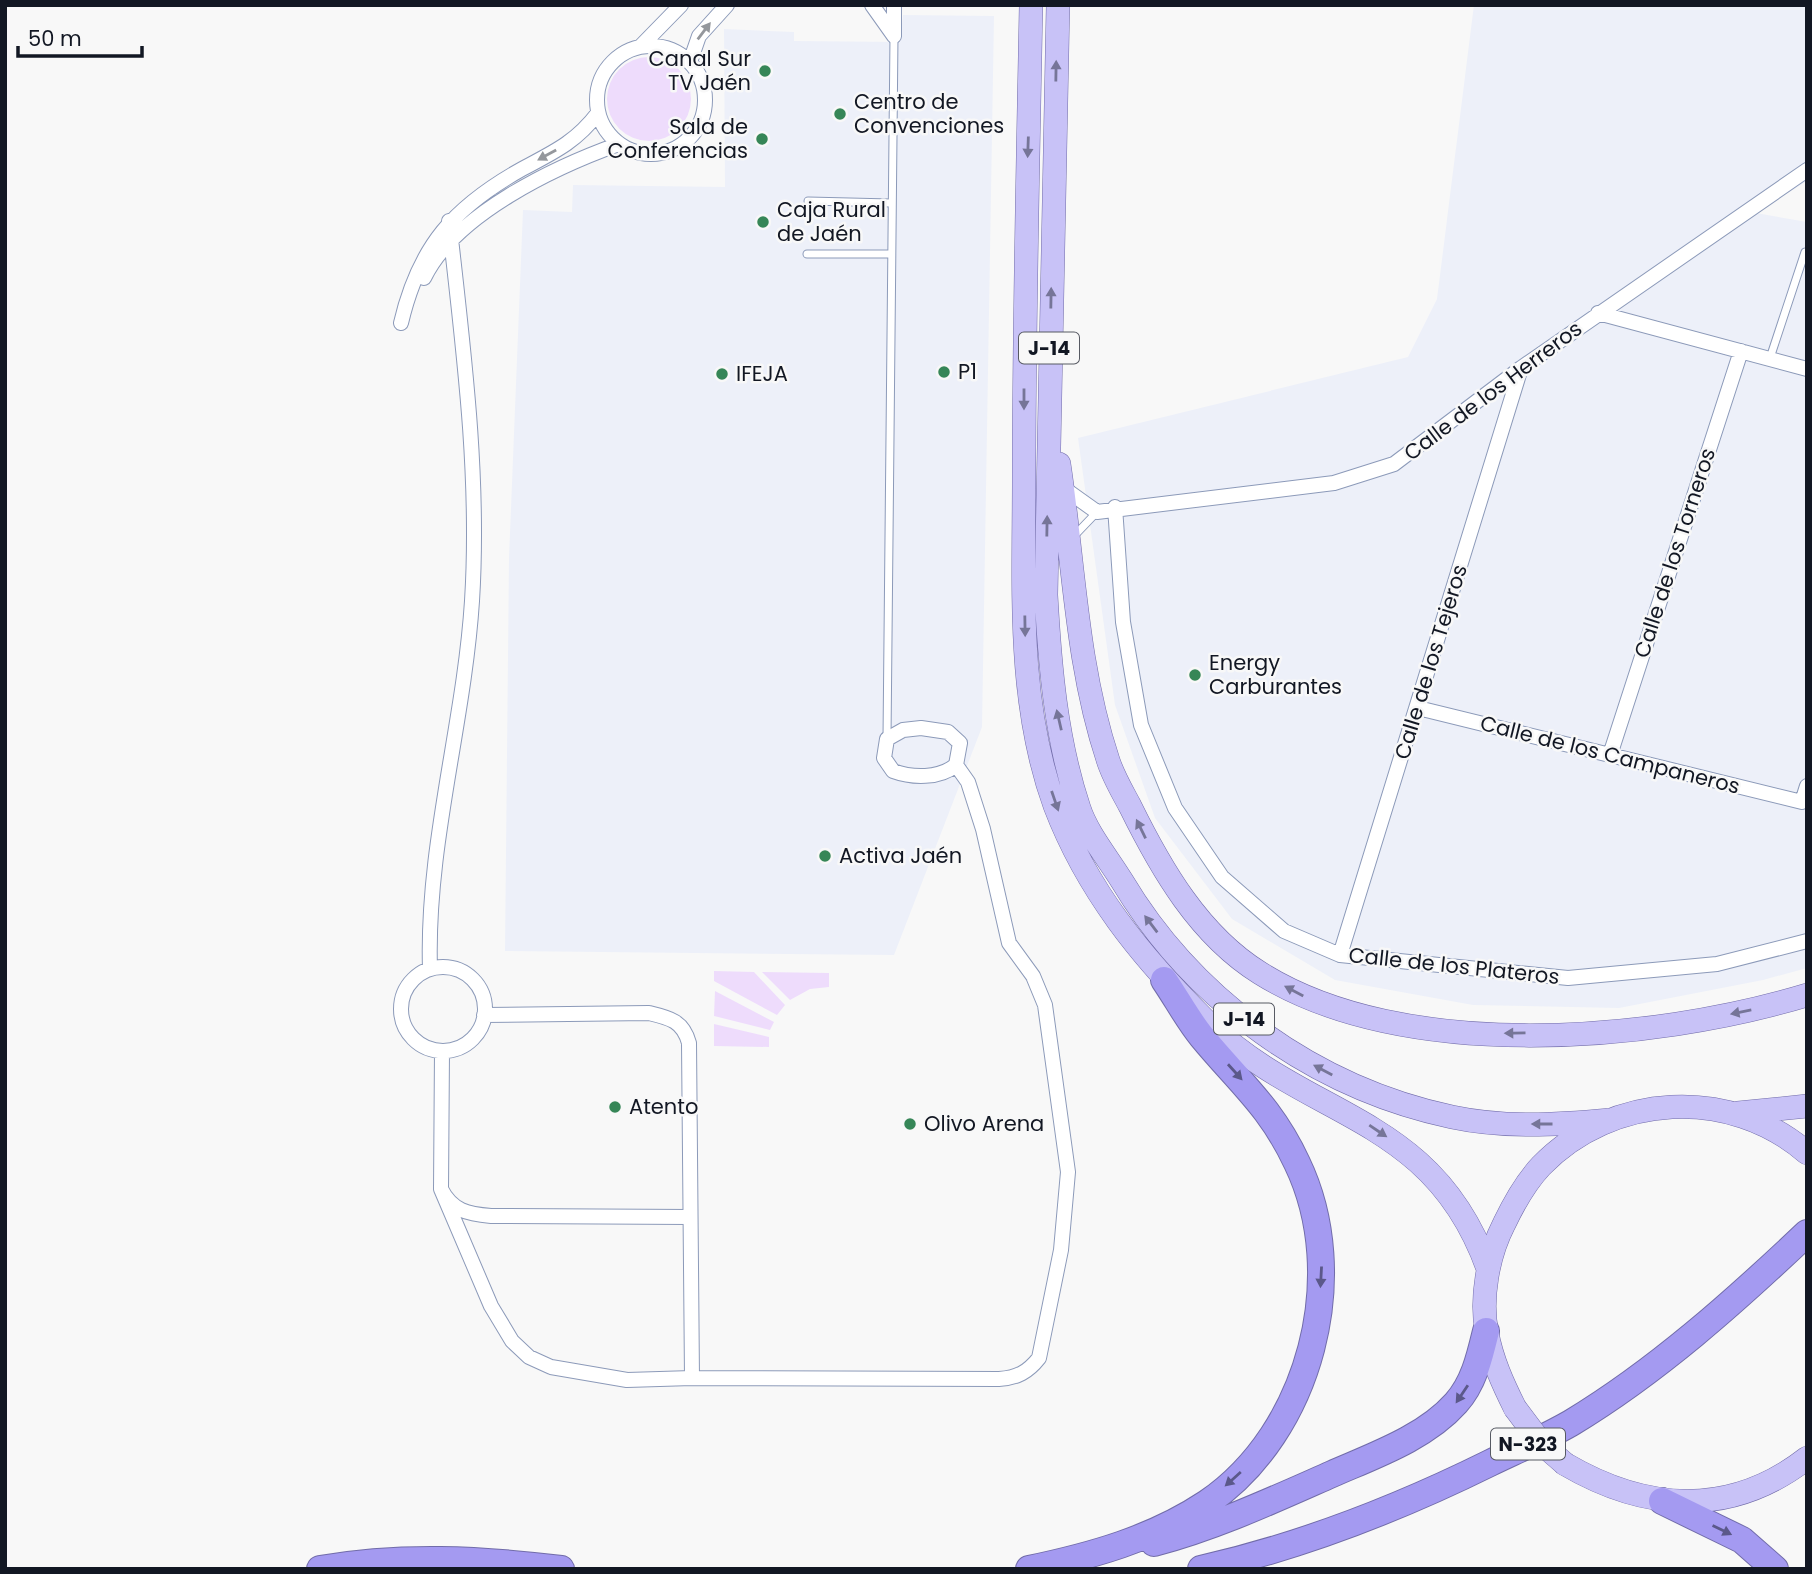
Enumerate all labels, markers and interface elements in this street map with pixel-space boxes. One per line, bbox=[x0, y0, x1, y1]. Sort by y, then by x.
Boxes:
scale bar bbox=[18, 14, 142, 58]
one-way arrow bbox=[697, 22, 711, 40]
text: 50 m bbox=[28, 24, 82, 53]
place label: Canal Sur TV Jaén bbox=[649, 44, 751, 97]
one-way arrow bbox=[1050, 59, 1061, 81]
marker: Canal Sur TV Jaén bbox=[757, 63, 773, 79]
place label: Centro de Convenciones bbox=[854, 87, 1004, 140]
marker: Centro de Convenciones bbox=[832, 106, 848, 122]
place label: Sala de Conferencias bbox=[608, 112, 748, 165]
marker: Sala de Conferencias bbox=[754, 131, 770, 147]
one-way arrow bbox=[1022, 136, 1034, 158]
one-way arrow bbox=[537, 150, 557, 161]
place label: Caja Rural de Jaén bbox=[777, 195, 886, 248]
marker: Caja Rural de Jaén bbox=[755, 214, 771, 230]
one-way arrow bbox=[1045, 287, 1056, 309]
street label: Calle de los Herreros bbox=[1398, 314, 1588, 467]
road number: J-14 bbox=[1019, 332, 1079, 364]
place label: P1 bbox=[958, 357, 977, 386]
place label: IFEJA bbox=[736, 359, 788, 388]
marker: P1 bbox=[936, 364, 952, 380]
marker: IFEJA bbox=[714, 366, 730, 382]
one-way arrow bbox=[1018, 388, 1030, 410]
street label: Calle de los Torneros bbox=[1627, 444, 1722, 661]
one-way arrow bbox=[1041, 514, 1053, 536]
street label: Calle de los Tejeros bbox=[1387, 561, 1474, 763]
one-way arrow bbox=[1019, 616, 1030, 638]
place label: Energy Carburantes bbox=[1209, 648, 1342, 701]
marker: Energy Carburantes bbox=[1187, 667, 1203, 683]
street label: Calle de los Campaneros bbox=[1477, 708, 1743, 801]
one-way arrow bbox=[1053, 709, 1064, 731]
one-way arrow bbox=[1050, 791, 1061, 812]
one-way arrow bbox=[1135, 819, 1146, 839]
place label: Activa Jaén bbox=[839, 841, 962, 870]
marker: Activa Jaén bbox=[817, 848, 833, 864]
one-way arrow bbox=[1143, 916, 1158, 934]
street label: Calle de los Plateros bbox=[1347, 940, 1561, 991]
one-way arrow bbox=[1284, 985, 1303, 997]
road number: J-14 bbox=[1214, 1004, 1274, 1035]
one-way arrow bbox=[1730, 1007, 1752, 1018]
one-way arrow bbox=[1503, 1028, 1525, 1039]
one-way arrow bbox=[1227, 1064, 1243, 1081]
one-way arrow bbox=[1313, 1064, 1333, 1076]
place label: Atento bbox=[629, 1092, 698, 1121]
marker: Atento bbox=[607, 1099, 623, 1115]
place label: Olivo Arena bbox=[924, 1109, 1044, 1138]
marker: Olivo Arena bbox=[902, 1116, 918, 1132]
one-way arrow bbox=[1530, 1118, 1552, 1130]
one-way arrow bbox=[1369, 1125, 1388, 1138]
one-way arrow bbox=[1316, 1266, 1327, 1288]
one-way arrow bbox=[1455, 1385, 1469, 1403]
road number: N-323 bbox=[1491, 1428, 1565, 1460]
one-way arrow bbox=[1224, 1471, 1242, 1487]
one-way arrow bbox=[1712, 1524, 1732, 1535]

